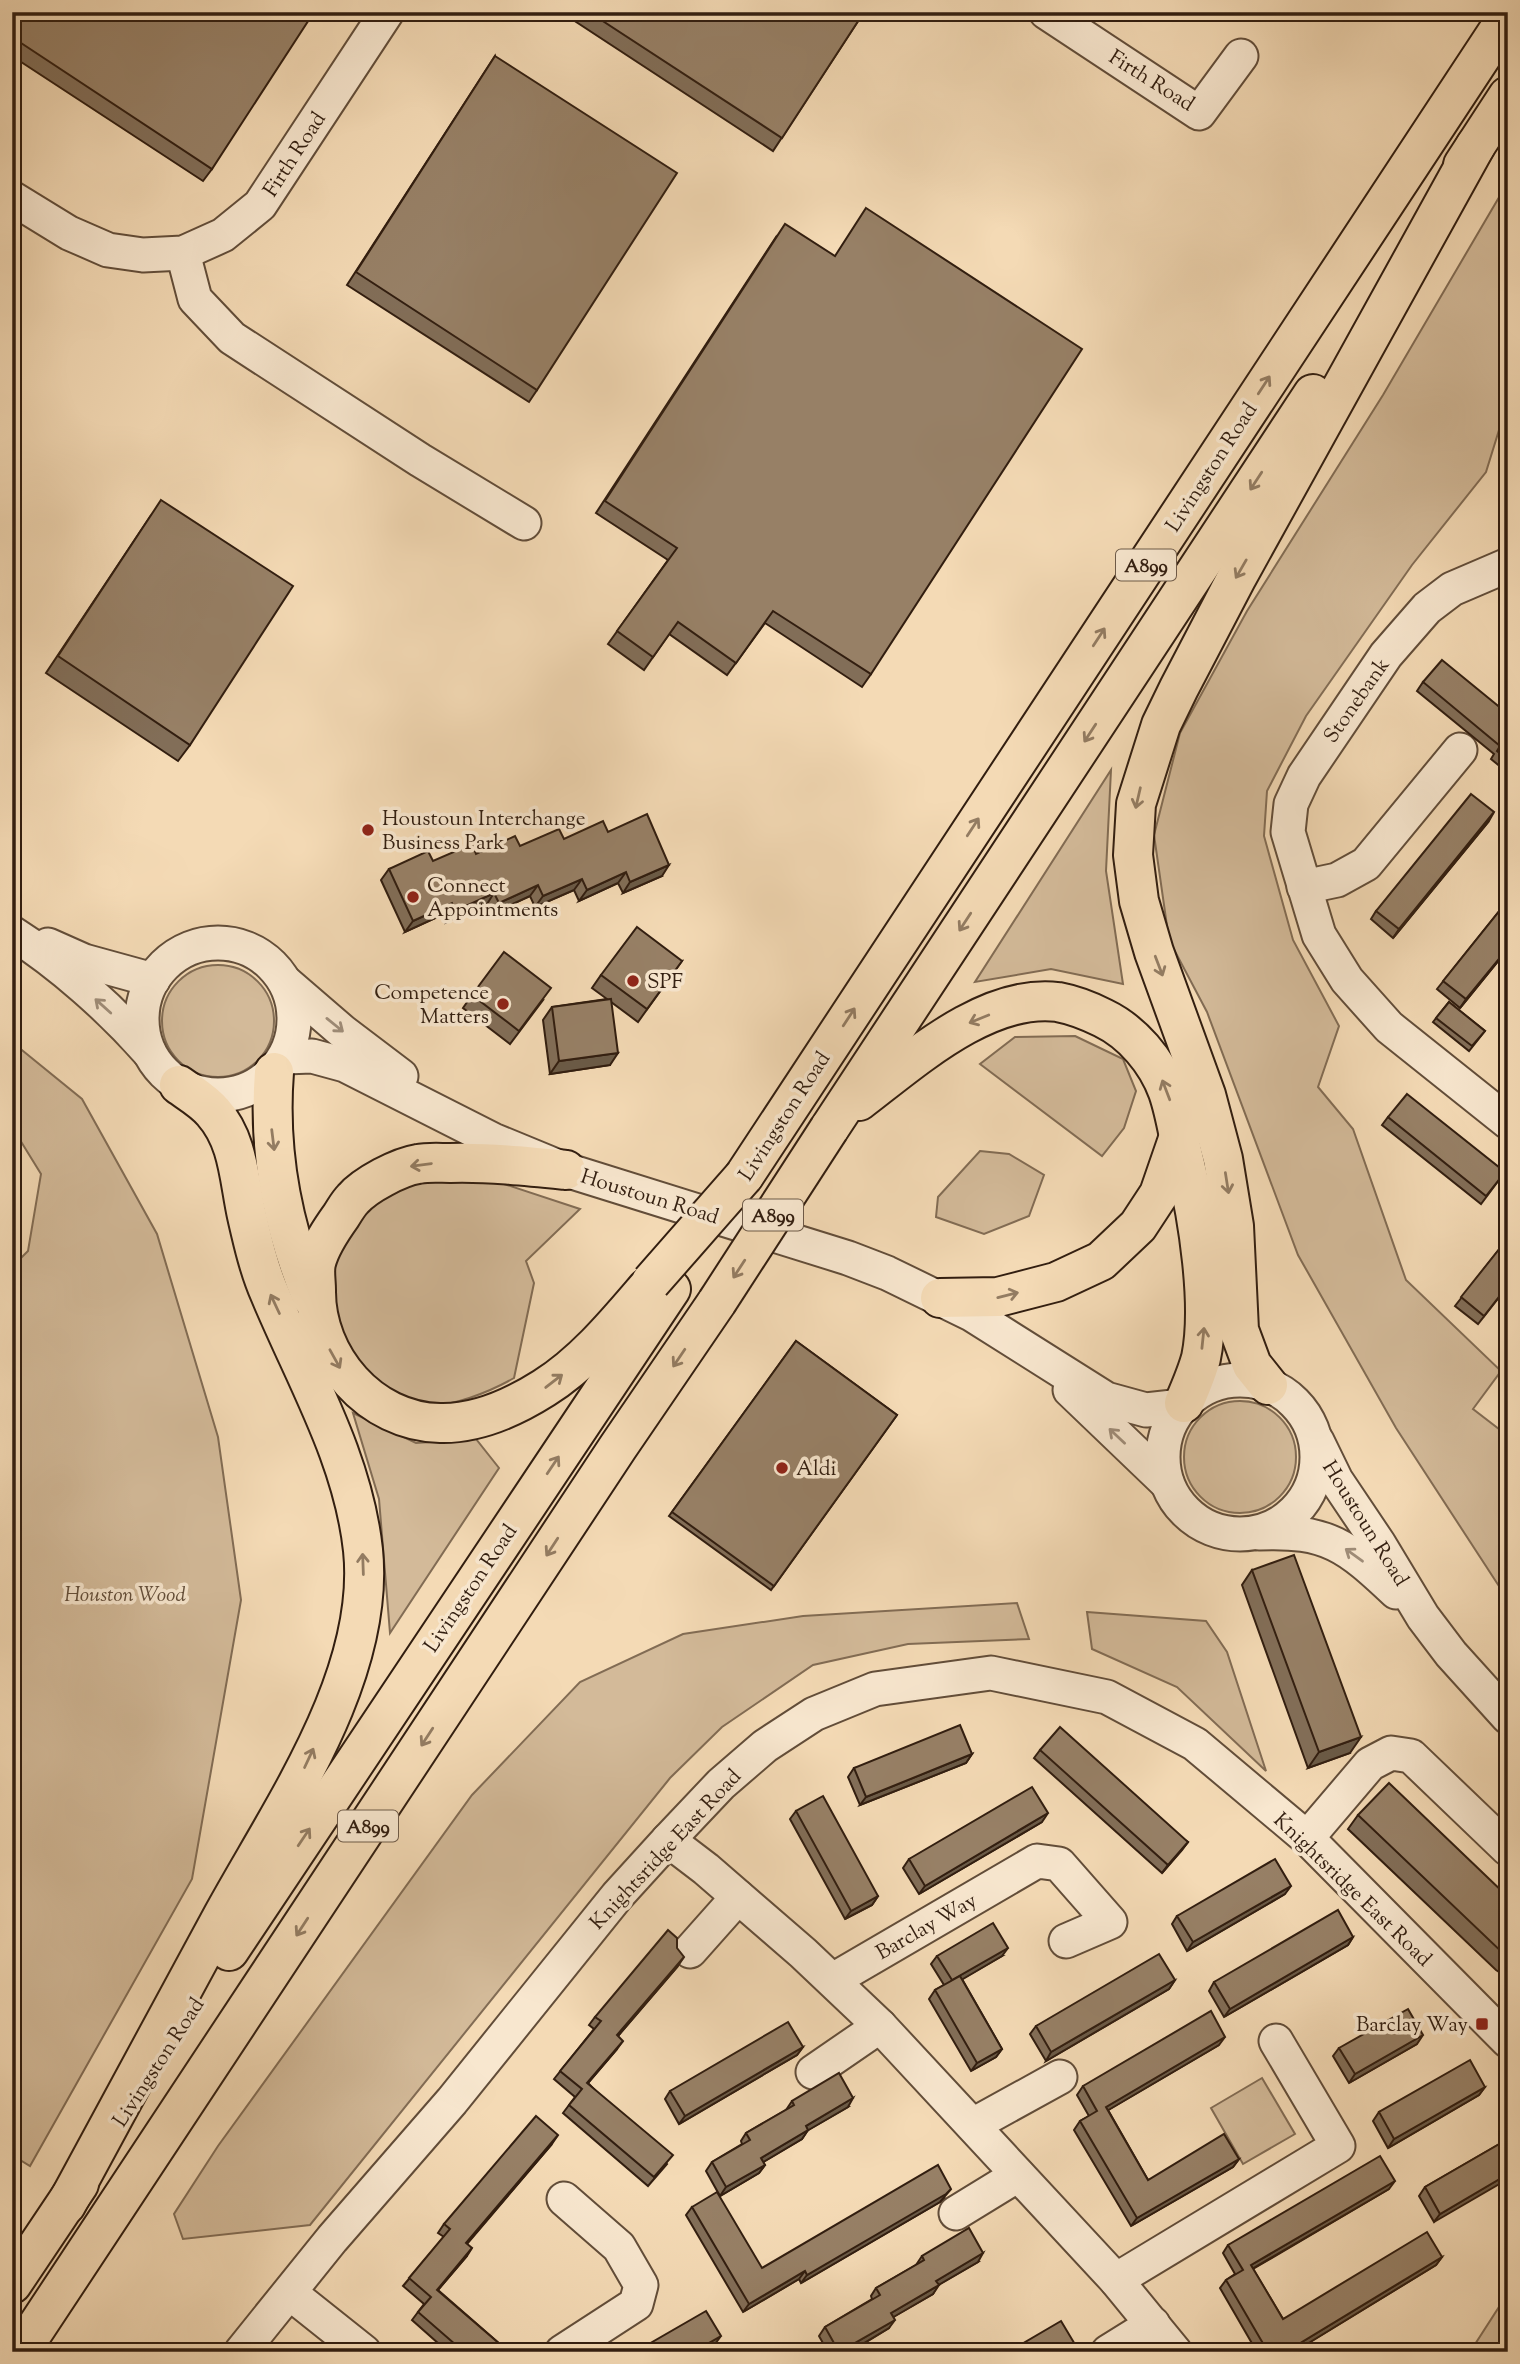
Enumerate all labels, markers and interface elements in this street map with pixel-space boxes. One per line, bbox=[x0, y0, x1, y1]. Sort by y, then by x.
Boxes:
street label: Firth Road bbox=[1102, 43, 1200, 120]
street label: Firth Road bbox=[257, 106, 335, 204]
one-way arrow bbox=[1258, 376, 1272, 396]
street label: Livingston Road bbox=[1160, 397, 1266, 539]
one-way arrow bbox=[1249, 471, 1263, 491]
road number: A899 bbox=[1116, 550, 1176, 580]
one-way arrow bbox=[1234, 558, 1247, 579]
one-way arrow bbox=[1092, 627, 1106, 647]
street label: Stonebank bbox=[1317, 652, 1398, 750]
one-way arrow bbox=[1083, 722, 1097, 742]
one-way arrow bbox=[1131, 786, 1145, 809]
place label: Houstoun Interchange Business Park bbox=[382, 805, 586, 859]
one-way arrow bbox=[967, 817, 981, 837]
marker: Houstoun Interchange Business Park bbox=[360, 822, 376, 838]
place label: Connect Appointments bbox=[427, 872, 558, 926]
marker: Connect Appointments bbox=[405, 889, 421, 905]
one-way arrow bbox=[958, 912, 972, 932]
one-way arrow bbox=[1154, 954, 1166, 976]
place label: SPF bbox=[647, 968, 683, 998]
marker: SPF bbox=[625, 973, 641, 989]
place label: Competence Matters bbox=[374, 979, 489, 1033]
marker: Competence Matters bbox=[495, 996, 511, 1012]
one-way arrow bbox=[94, 998, 112, 1014]
one-way arrow bbox=[842, 1007, 856, 1027]
one-way arrow bbox=[969, 1013, 991, 1026]
one-way arrow bbox=[325, 1018, 343, 1033]
street label: Livingston Road bbox=[733, 1046, 839, 1188]
one-way arrow bbox=[1158, 1080, 1171, 1102]
one-way arrow bbox=[267, 1128, 280, 1150]
one-way arrow bbox=[410, 1159, 433, 1172]
street label: Houstoun Road bbox=[577, 1163, 722, 1233]
one-way arrow bbox=[1221, 1171, 1234, 1194]
road number: A899 bbox=[743, 1200, 803, 1231]
one-way arrow bbox=[731, 1259, 746, 1278]
one-way arrow bbox=[996, 1287, 1018, 1300]
one-way arrow bbox=[267, 1294, 281, 1315]
one-way arrow bbox=[1197, 1327, 1210, 1350]
one-way arrow bbox=[329, 1348, 342, 1369]
one-way arrow bbox=[672, 1348, 686, 1367]
one-way arrow bbox=[544, 1373, 562, 1388]
one-way arrow bbox=[1109, 1427, 1126, 1444]
place label: Aldi bbox=[796, 1455, 837, 1485]
street label: Houstoun Road bbox=[1314, 1455, 1415, 1593]
one-way arrow bbox=[545, 1456, 560, 1475]
marker: Aldi bbox=[774, 1460, 790, 1476]
street label: Livingston Road bbox=[418, 1519, 526, 1659]
one-way arrow bbox=[545, 1537, 559, 1556]
one-way arrow bbox=[1345, 1548, 1364, 1562]
one-way arrow bbox=[357, 1553, 370, 1576]
park label: Houston Wood bbox=[64, 1581, 186, 1611]
one-way arrow bbox=[419, 1727, 434, 1746]
one-way arrow bbox=[303, 1748, 316, 1769]
street label: Knightsridge East Road bbox=[584, 1763, 749, 1938]
street label: Knightsridge East Road bbox=[1265, 1807, 1438, 1974]
road number: A899 bbox=[338, 1810, 398, 1842]
one-way arrow bbox=[296, 1828, 311, 1847]
street label: Barclay Way bbox=[871, 1886, 983, 1969]
one-way arrow bbox=[294, 1917, 309, 1936]
street label: Livingston Road bbox=[107, 1992, 213, 2134]
place label: Barclay Way bbox=[1356, 2011, 1469, 2041]
marker: Barclay Way bbox=[1474, 2016, 1490, 2032]

